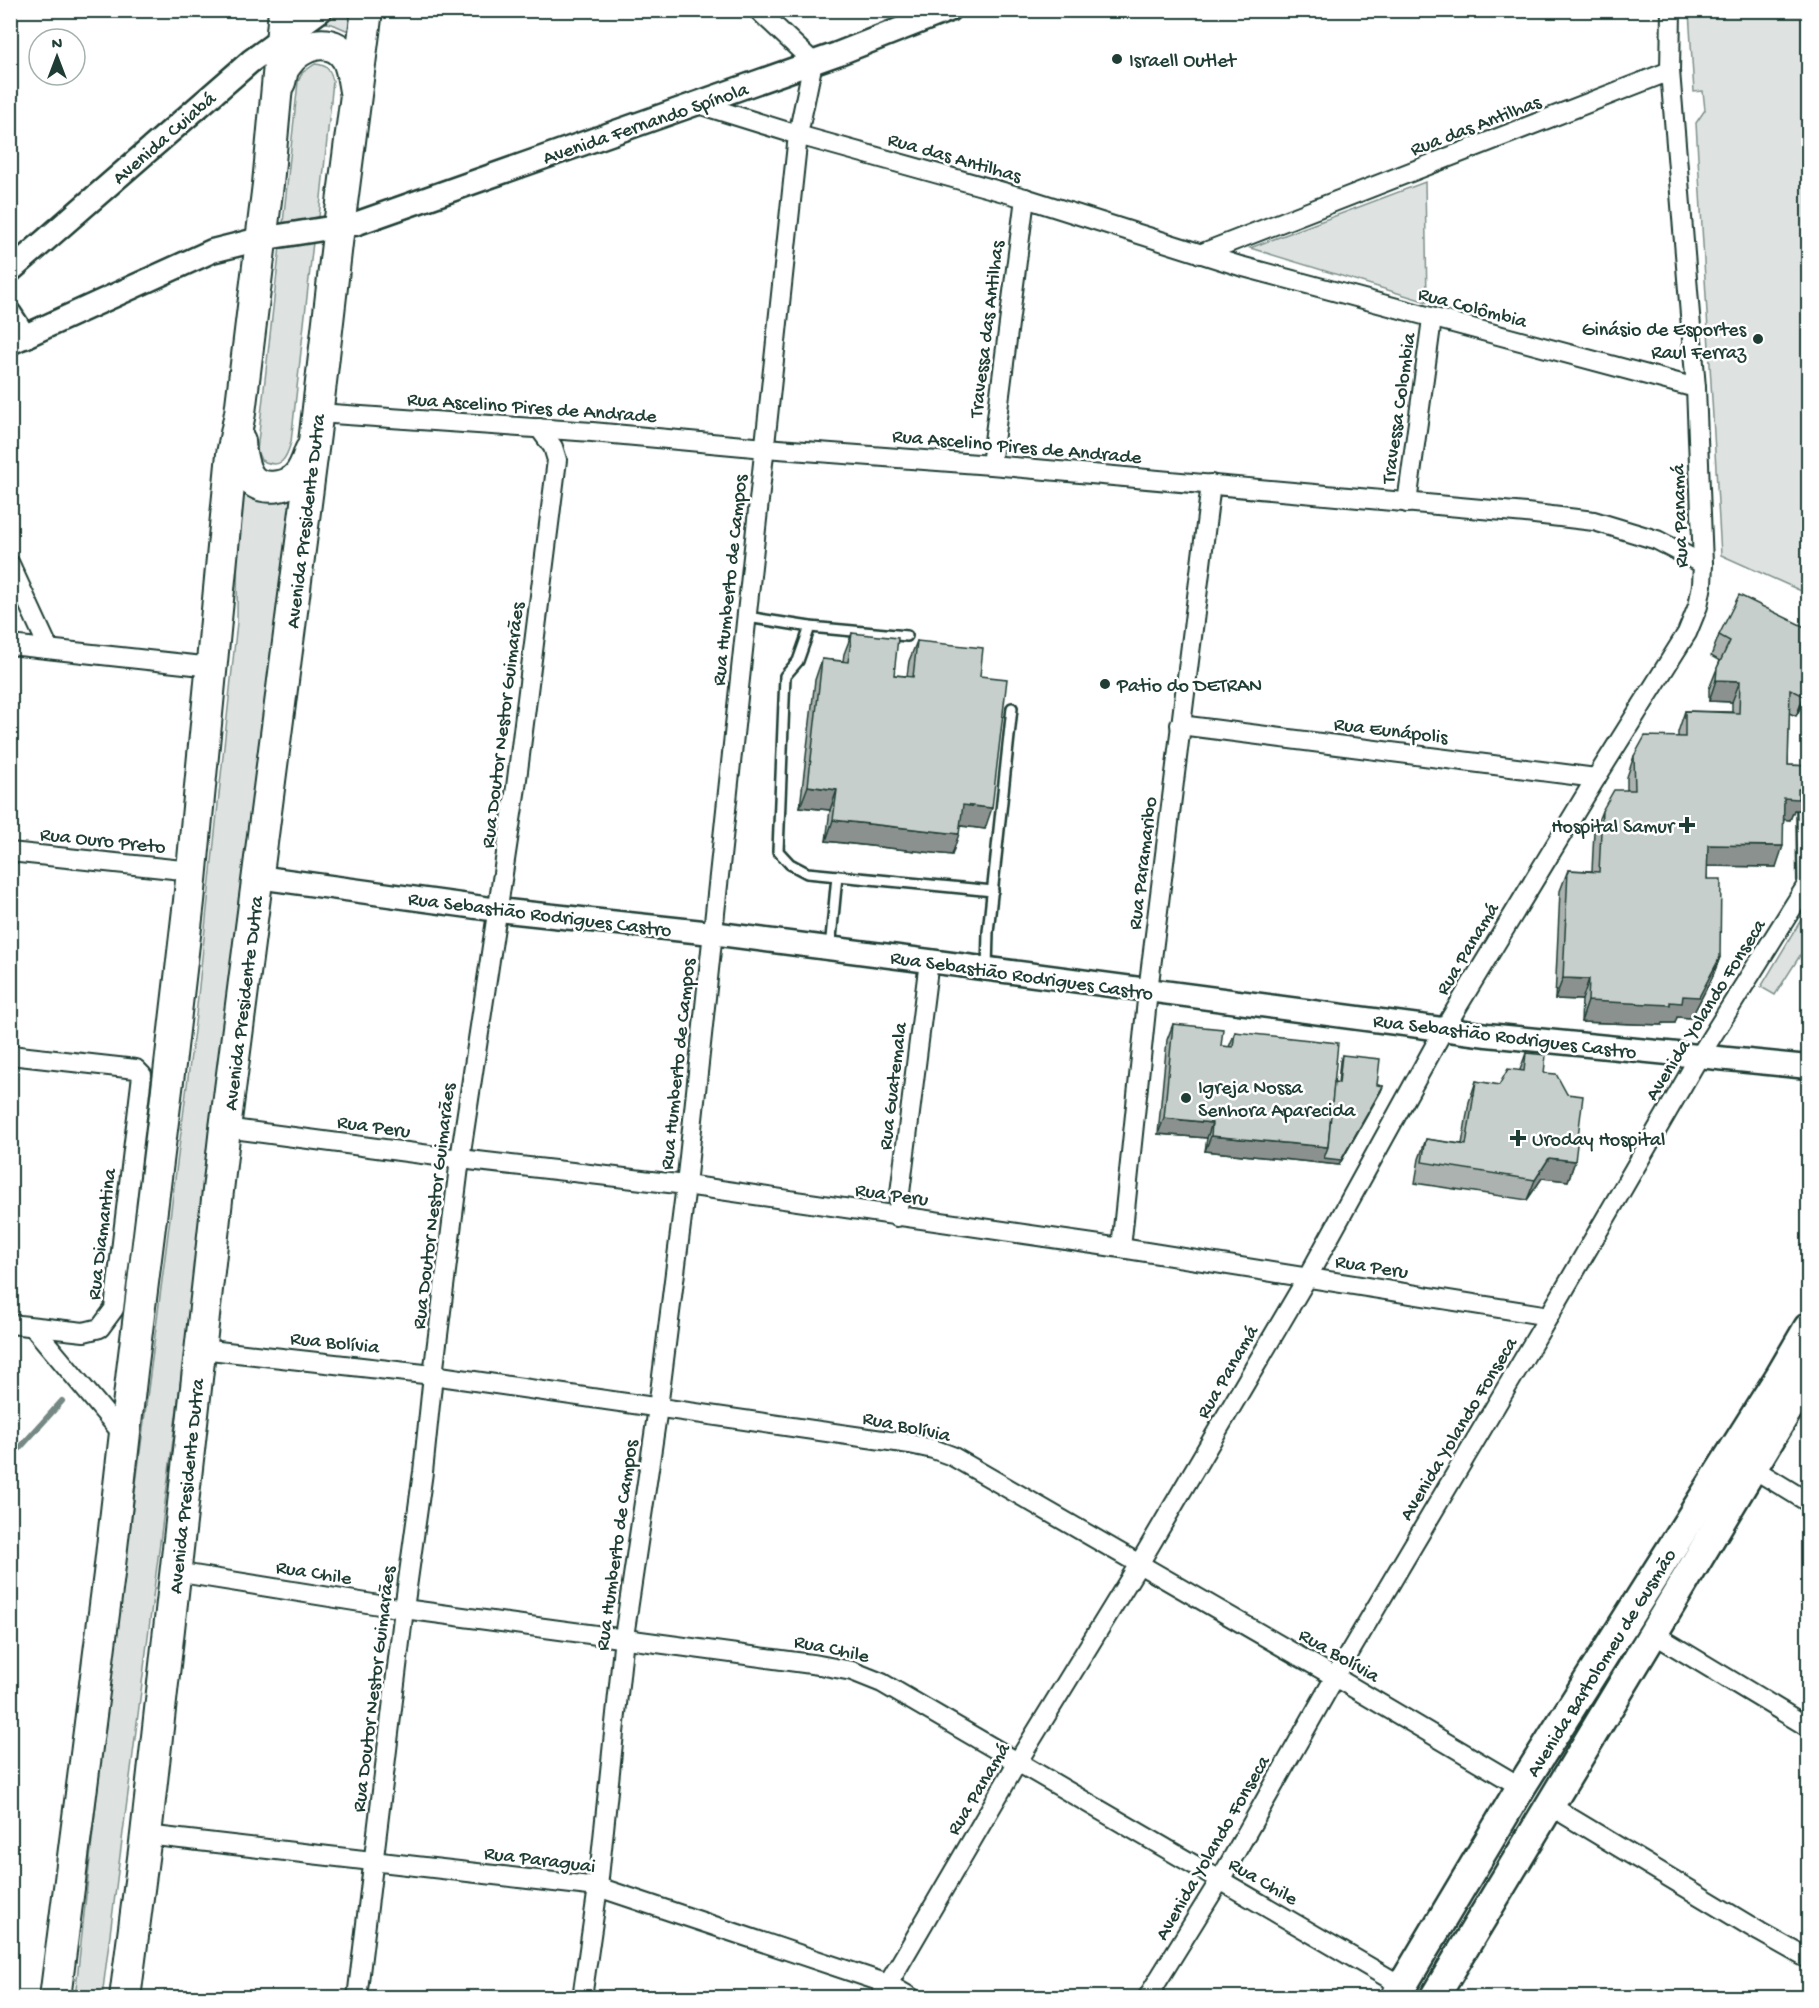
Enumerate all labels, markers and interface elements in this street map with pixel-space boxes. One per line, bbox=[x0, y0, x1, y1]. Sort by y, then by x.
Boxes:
north arrow bbox=[27, 27, 87, 87]
text: N bbox=[52, 36, 63, 55]
place label: Israell Outlet bbox=[1129, 51, 1238, 74]
marker: Israell Outlet bbox=[1110, 52, 1124, 66]
street label: Avenida Fernando Spínola bbox=[540, 79, 753, 171]
street label: Avenida Cuiabá bbox=[109, 88, 222, 191]
street label: Rua das Antilhas bbox=[1408, 92, 1545, 163]
street label: Rua das Antilhas bbox=[885, 129, 1024, 190]
street label: Travessa das Antilhas bbox=[966, 239, 1011, 420]
street label: Rua Colômbia bbox=[1415, 284, 1530, 335]
place label: Ginásio de Esportes Raul Ferraz bbox=[1582, 320, 1747, 366]
street label: Travessa Colombia bbox=[1378, 331, 1423, 486]
marker: Ginásio de Esportes Raul Ferraz bbox=[1751, 332, 1765, 346]
street label: Rua Ascelino Pires de Andrade bbox=[406, 389, 658, 430]
street label: Avenida Presidente Dutra bbox=[283, 412, 332, 630]
street label: Rua Ascelino Pires de Andrade bbox=[891, 426, 1143, 471]
street label: Rua Panamá bbox=[1668, 463, 1695, 568]
street label: Rua Humberto de Campos bbox=[709, 473, 754, 687]
street label: Rua Doutor Nestor Guimarães bbox=[478, 601, 531, 850]
place label: Patio do DETRAN bbox=[1116, 676, 1262, 699]
marker: Patio do DETRAN bbox=[1098, 677, 1112, 691]
street label: Rua Eunápolis bbox=[1332, 714, 1449, 751]
street label: Rua Paramaribo bbox=[1125, 796, 1164, 931]
marker: Hospital Samur bbox=[1678, 816, 1696, 834]
place label: Hospital Samur bbox=[1551, 817, 1676, 840]
street label: Rua Ouro Preto bbox=[39, 824, 167, 861]
street label: Rua Sebastião Rodrigues Castro bbox=[407, 889, 673, 944]
street label: Avenida Presidente Dutra bbox=[221, 894, 270, 1112]
street label: Rua Panamá bbox=[1432, 899, 1506, 1000]
street label: Avenida Yolando Fonseca bbox=[1642, 915, 1773, 1106]
street label: Rua Sebastião Rodrigues Castro bbox=[889, 948, 1154, 1007]
street label: Rua Humberto de Campos bbox=[657, 957, 702, 1171]
street label: Rua Sebastião Rodrigues Castro bbox=[1372, 1011, 1638, 1066]
street label: Rua Guatemala bbox=[875, 1021, 914, 1151]
place label: Igreja Nossa Senhora Aparecida bbox=[1198, 1078, 1356, 1124]
street label: Rua Doutor Nestor Guimarães bbox=[409, 1082, 462, 1331]
marker: Igreja Nossa Senhora Aparecida bbox=[1179, 1091, 1193, 1105]
street label: Rua Peru bbox=[336, 1112, 412, 1145]
marker: Uroday Hospital bbox=[1509, 1129, 1527, 1147]
place label: Uroday Hospital bbox=[1532, 1130, 1665, 1153]
street label: Rua Diamantina bbox=[84, 1167, 123, 1301]
street label: Rua Peru bbox=[854, 1180, 930, 1213]
street label: Rua Peru bbox=[1333, 1251, 1410, 1286]
street label: Rua Panamá bbox=[1193, 1321, 1265, 1423]
street label: Rua Bolívia bbox=[289, 1328, 381, 1361]
street label: Avenida Yolando Fonseca bbox=[1396, 1333, 1524, 1526]
street label: Avenida Presidente Dutra bbox=[166, 1377, 211, 1595]
street label: Rua Bolívia bbox=[860, 1408, 953, 1449]
street label: Rua Humberto de Campos bbox=[592, 1438, 645, 1652]
street label: Avenida Bartolomeu de Gusmão bbox=[1523, 1546, 1683, 1782]
street label: Rua Chile bbox=[274, 1557, 354, 1592]
street label: Rua Doutor Nestor Guimarães bbox=[349, 1565, 402, 1814]
street label: Rua Bolívia bbox=[1294, 1625, 1383, 1690]
street label: Rua Chile bbox=[792, 1631, 872, 1670]
street label: Rua Panamá bbox=[943, 1739, 1017, 1840]
street label: Avenida Yolando Fonseca bbox=[1152, 1751, 1277, 1945]
street label: Rua Paraguai bbox=[482, 1843, 597, 1880]
street label: Rua Chile bbox=[1223, 1854, 1302, 1912]

